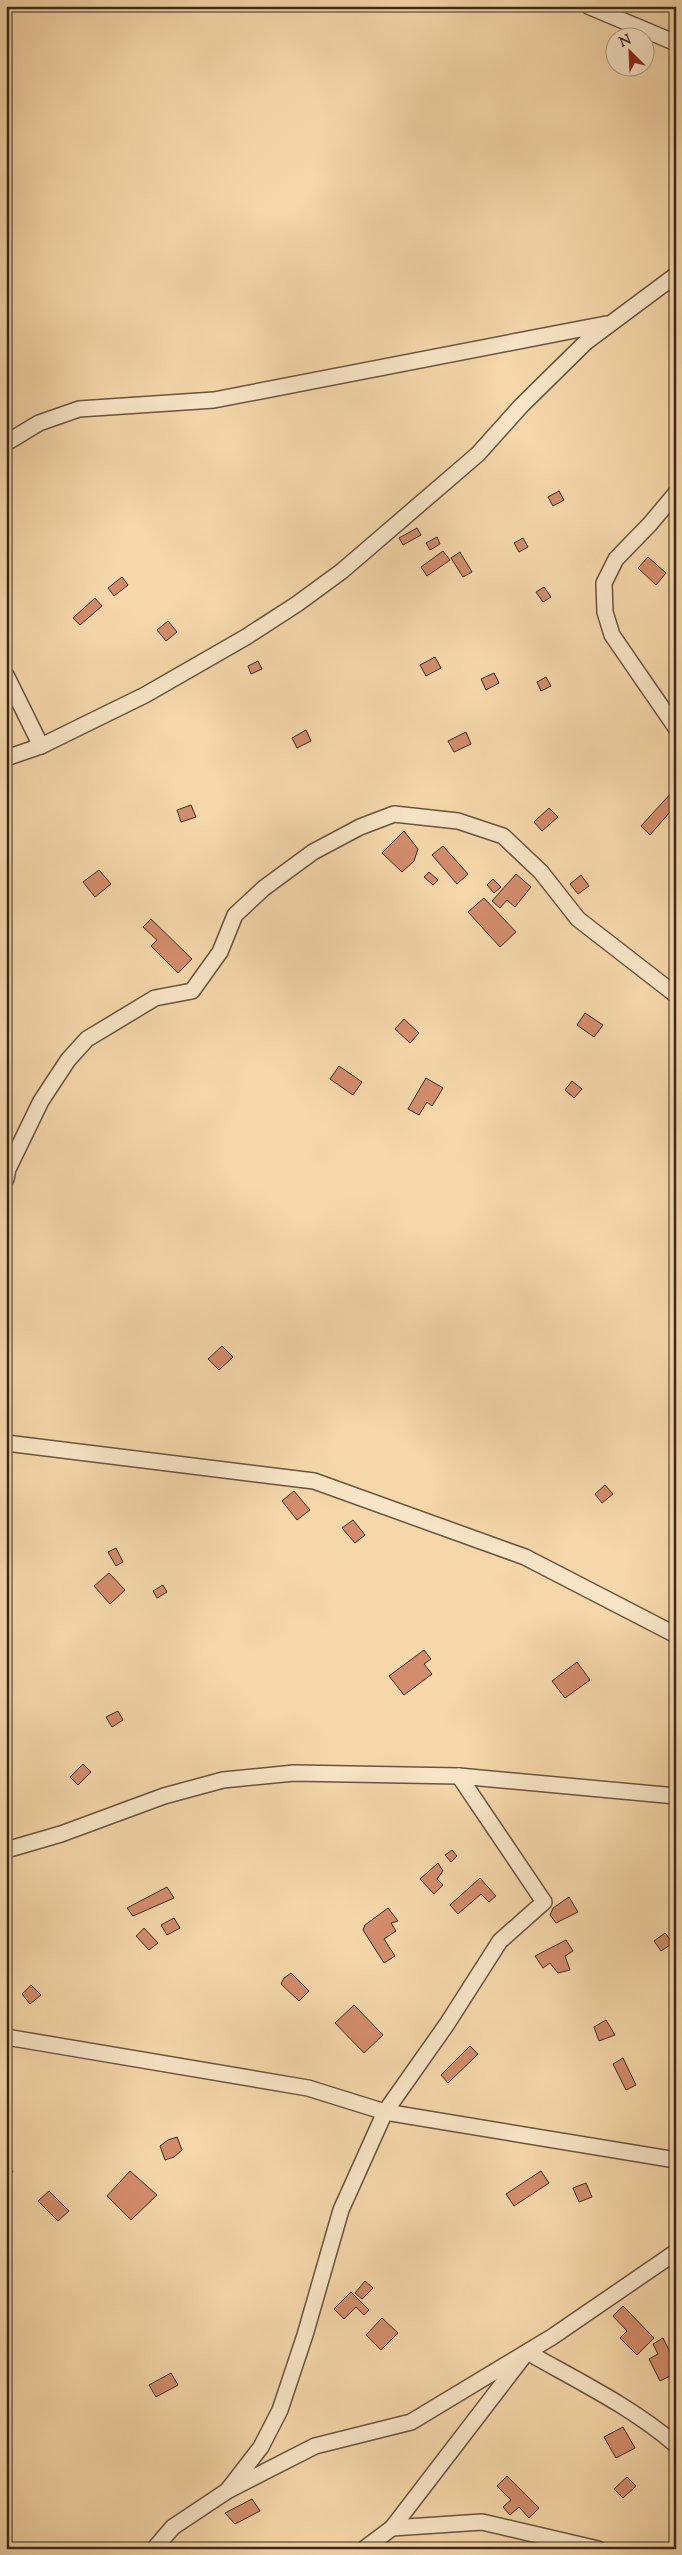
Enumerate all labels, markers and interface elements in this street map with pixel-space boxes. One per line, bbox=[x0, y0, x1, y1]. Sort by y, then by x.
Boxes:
north arrow bbox=[604, 28, 654, 78]
text: N bbox=[616, 31, 635, 53]

